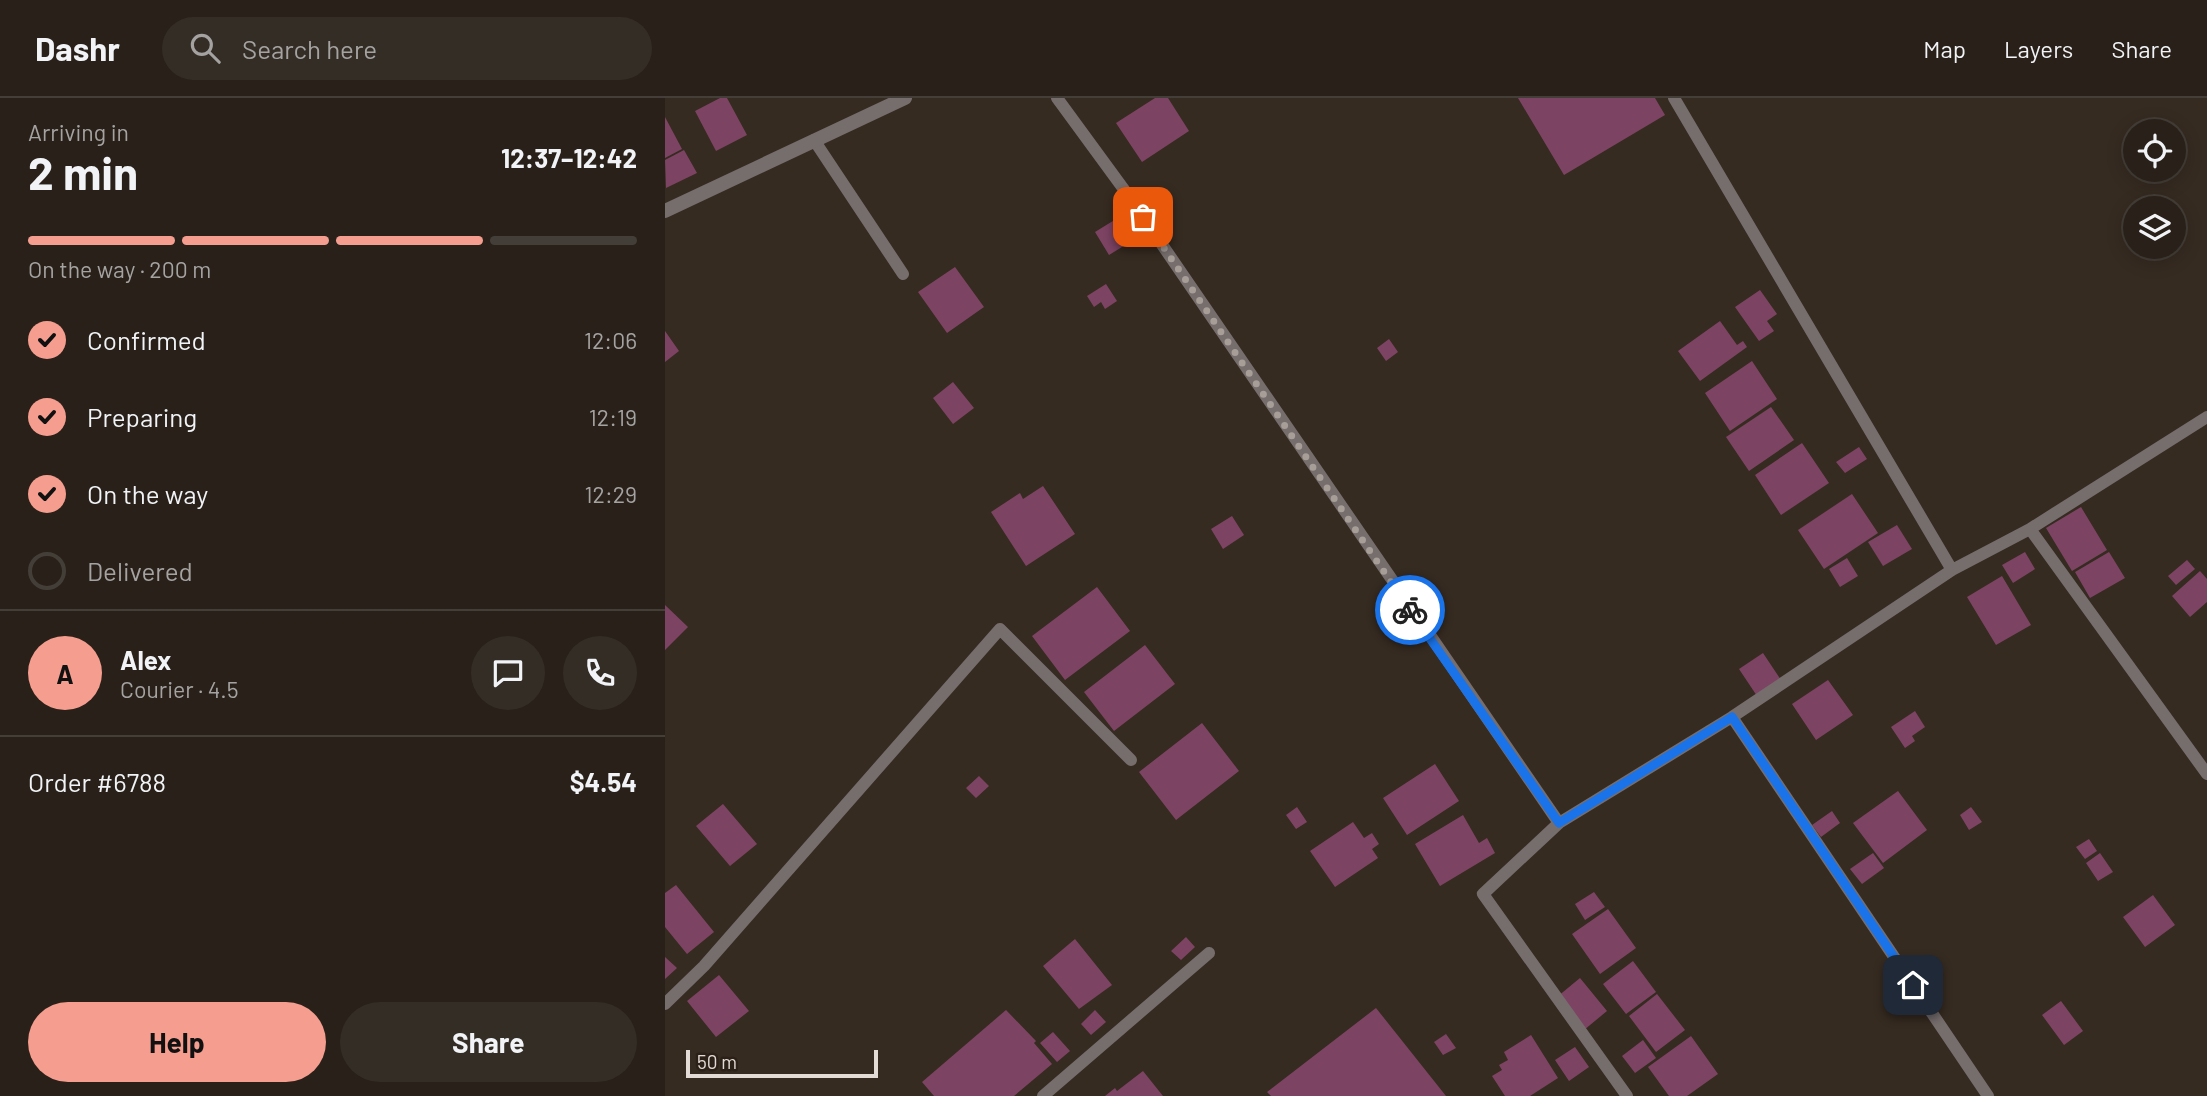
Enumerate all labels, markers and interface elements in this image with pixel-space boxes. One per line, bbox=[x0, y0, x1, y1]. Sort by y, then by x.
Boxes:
search box bbox=[162, 17, 652, 80]
text: Dashr bbox=[35, 28, 120, 68]
icon: search bbox=[186, 29, 224, 67]
text: Search here bbox=[242, 33, 377, 64]
text: Map bbox=[1923, 34, 1966, 63]
text: Layers bbox=[2004, 34, 2073, 63]
text: Share bbox=[2111, 34, 2172, 63]
text: Arriving in bbox=[28, 118, 129, 146]
map controls bbox=[2123, 119, 2186, 259]
button: locate bbox=[2123, 119, 2186, 182]
text: 12:37–12:42 bbox=[501, 142, 637, 173]
text: 2 min bbox=[28, 144, 138, 199]
pin bbox=[1113, 187, 1173, 247]
button: layers bbox=[2123, 196, 2186, 259]
icon: bag bbox=[1124, 198, 1162, 236]
text: On the way · 200 m bbox=[28, 255, 211, 283]
icon: check bbox=[28, 321, 66, 359]
text: Confirmed bbox=[87, 324, 206, 355]
text: 12:06 bbox=[584, 326, 637, 354]
icon: check bbox=[28, 398, 66, 436]
text: Preparing bbox=[87, 401, 197, 432]
text: 12:19 bbox=[589, 403, 637, 431]
icon: check bbox=[28, 475, 66, 513]
text: On the way bbox=[87, 478, 208, 509]
text: 12:29 bbox=[585, 480, 637, 508]
text: Delivered bbox=[87, 555, 193, 586]
courier bbox=[1375, 575, 1445, 645]
icon: bike bbox=[1391, 591, 1429, 629]
button: chat bbox=[471, 636, 545, 710]
button: phone bbox=[563, 636, 637, 710]
text: Alex bbox=[120, 644, 171, 675]
text: A bbox=[56, 658, 74, 689]
text: Courier · 4.5 bbox=[120, 675, 239, 703]
text: Order #6788 bbox=[28, 766, 166, 797]
text: $4.54 bbox=[570, 766, 637, 797]
pin bbox=[1883, 955, 1943, 1015]
icon: home bbox=[1894, 966, 1932, 1004]
button: Help bbox=[28, 1002, 326, 1082]
button: Share bbox=[340, 1002, 637, 1082]
scale bar bbox=[686, 1047, 879, 1079]
text: 50 m bbox=[697, 1050, 737, 1073]

